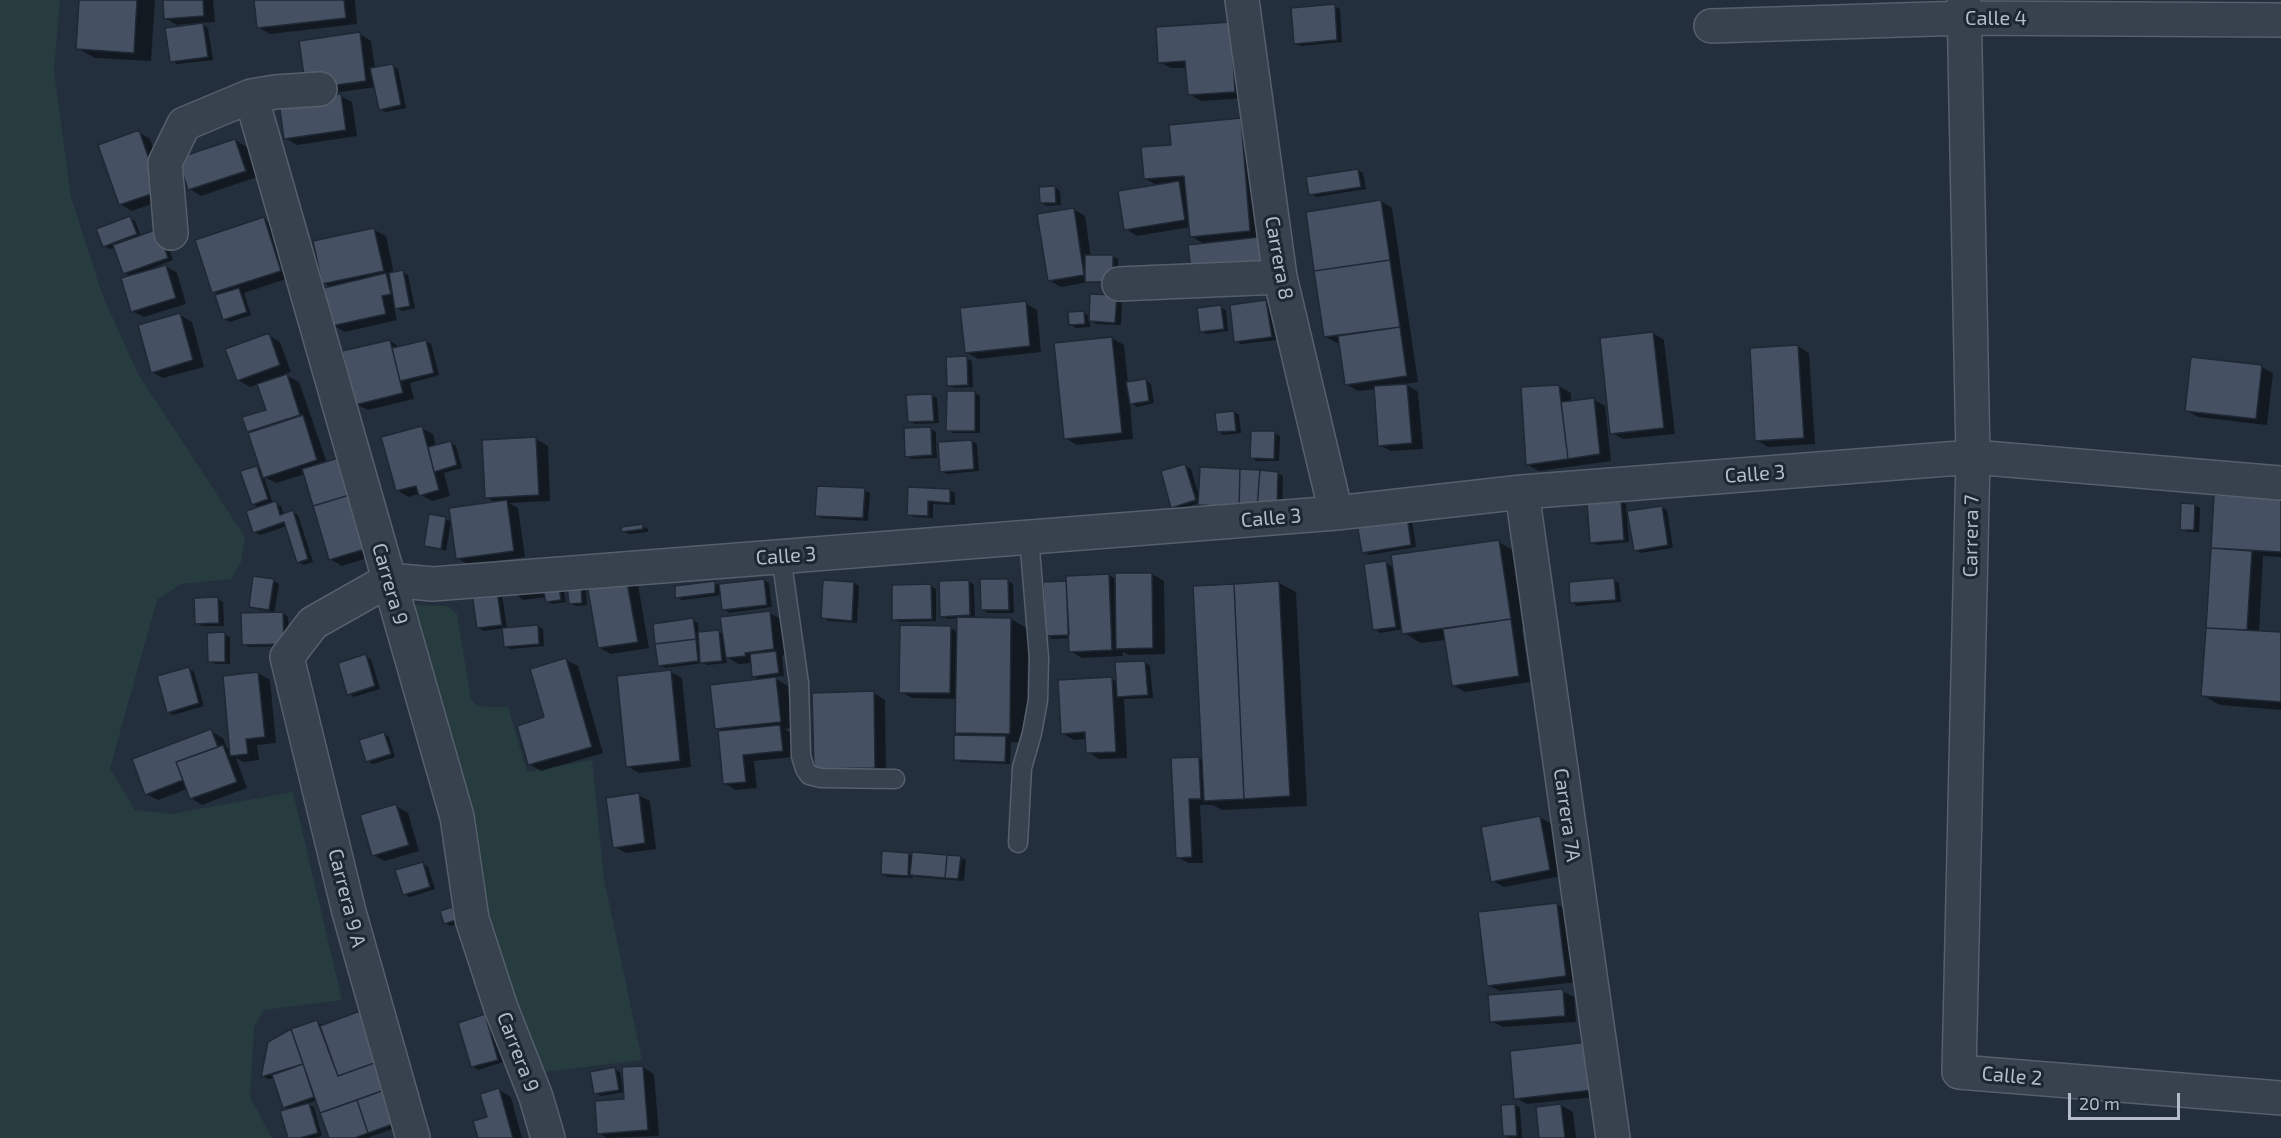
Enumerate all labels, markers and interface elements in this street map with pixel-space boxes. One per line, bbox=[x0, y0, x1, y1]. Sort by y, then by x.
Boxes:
street label: Calle 4 bbox=[1965, 6, 2027, 30]
street label: Carrera 8 bbox=[1260, 214, 1298, 302]
street label: Calle 3 bbox=[1724, 460, 1786, 488]
street label: Carrera 7 bbox=[1958, 494, 1984, 578]
street label: Calle 3 bbox=[1240, 503, 1302, 533]
street label: Carrera 9 bbox=[367, 540, 413, 628]
street label: Calle 3 bbox=[755, 542, 817, 570]
street label: Carrera 7A bbox=[1549, 767, 1585, 863]
street label: Carrera 9 A bbox=[323, 846, 371, 950]
street label: Carrera 9 bbox=[492, 1009, 544, 1095]
street label: Calle 2 bbox=[1981, 1061, 2043, 1091]
scale bar bbox=[2071, 1081, 2184, 1119]
text: 20 m bbox=[2079, 1092, 2120, 1114]

